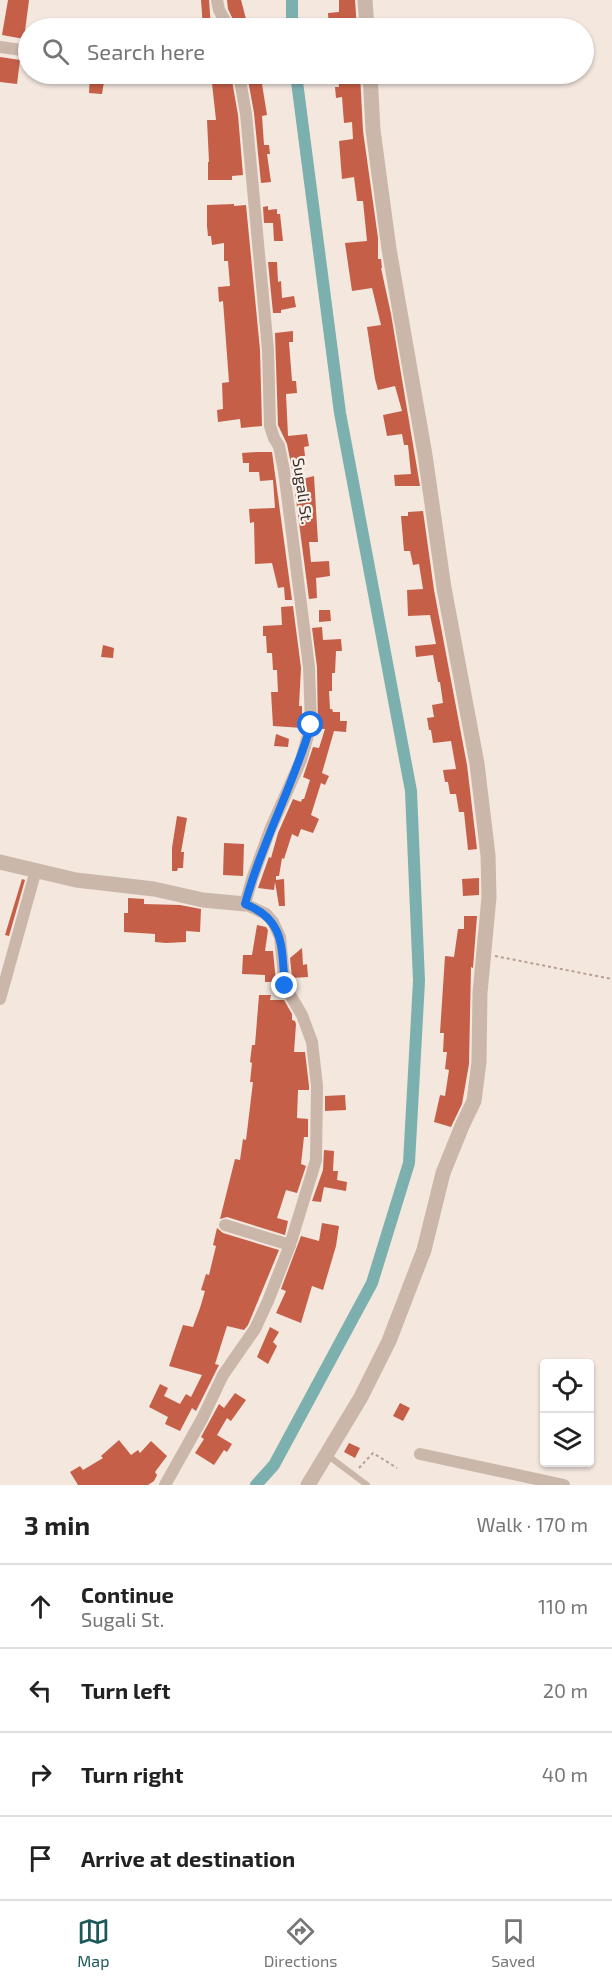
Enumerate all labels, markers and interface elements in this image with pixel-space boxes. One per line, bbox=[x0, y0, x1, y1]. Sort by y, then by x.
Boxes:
search box bbox=[18, 18, 594, 84]
icon: search bbox=[39, 35, 72, 68]
text: Search here bbox=[87, 38, 205, 64]
street label: Sugali St. bbox=[289, 457, 318, 525]
route start bbox=[297, 711, 323, 737]
route end bbox=[271, 972, 297, 998]
map controls bbox=[540, 1359, 594, 1467]
button: locate bbox=[540, 1359, 594, 1413]
button: layers bbox=[540, 1413, 594, 1467]
text: 3 min bbox=[24, 1509, 90, 1540]
text: Walk · 170 m bbox=[477, 1512, 588, 1536]
text: Continue bbox=[81, 1581, 174, 1607]
icon: ahead bbox=[24, 1590, 57, 1623]
text: 110 m bbox=[538, 1594, 588, 1618]
text: Sugali St. bbox=[81, 1607, 164, 1631]
icon: left bbox=[24, 1674, 57, 1707]
text: Turn left bbox=[81, 1677, 170, 1703]
text: 20 m bbox=[543, 1678, 588, 1702]
icon: right bbox=[24, 1758, 57, 1791]
text: Turn right bbox=[81, 1761, 183, 1787]
text: 40 m bbox=[542, 1762, 588, 1786]
icon: arrive bbox=[24, 1842, 57, 1875]
text: Arrive at destination bbox=[81, 1845, 295, 1871]
tab: Map bbox=[77, 1915, 110, 1970]
tab: Directions bbox=[264, 1915, 337, 1970]
tab: Saved bbox=[491, 1915, 535, 1970]

